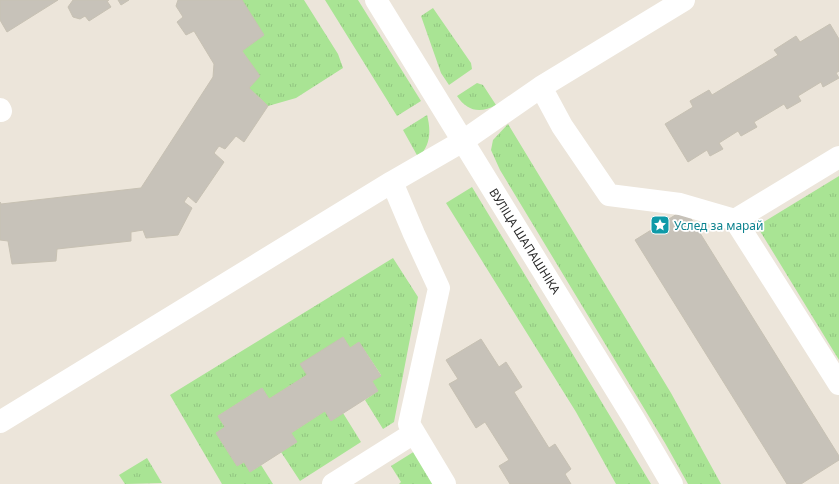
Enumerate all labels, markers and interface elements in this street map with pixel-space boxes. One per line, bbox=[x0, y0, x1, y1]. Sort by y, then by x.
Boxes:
street label: ВУЛІЦА ШАПАШНІКА bbox=[485, 185, 565, 298]
place icon: Услед за марай bbox=[649, 214, 671, 236]
place label: Услед за марай bbox=[674, 217, 764, 234]

